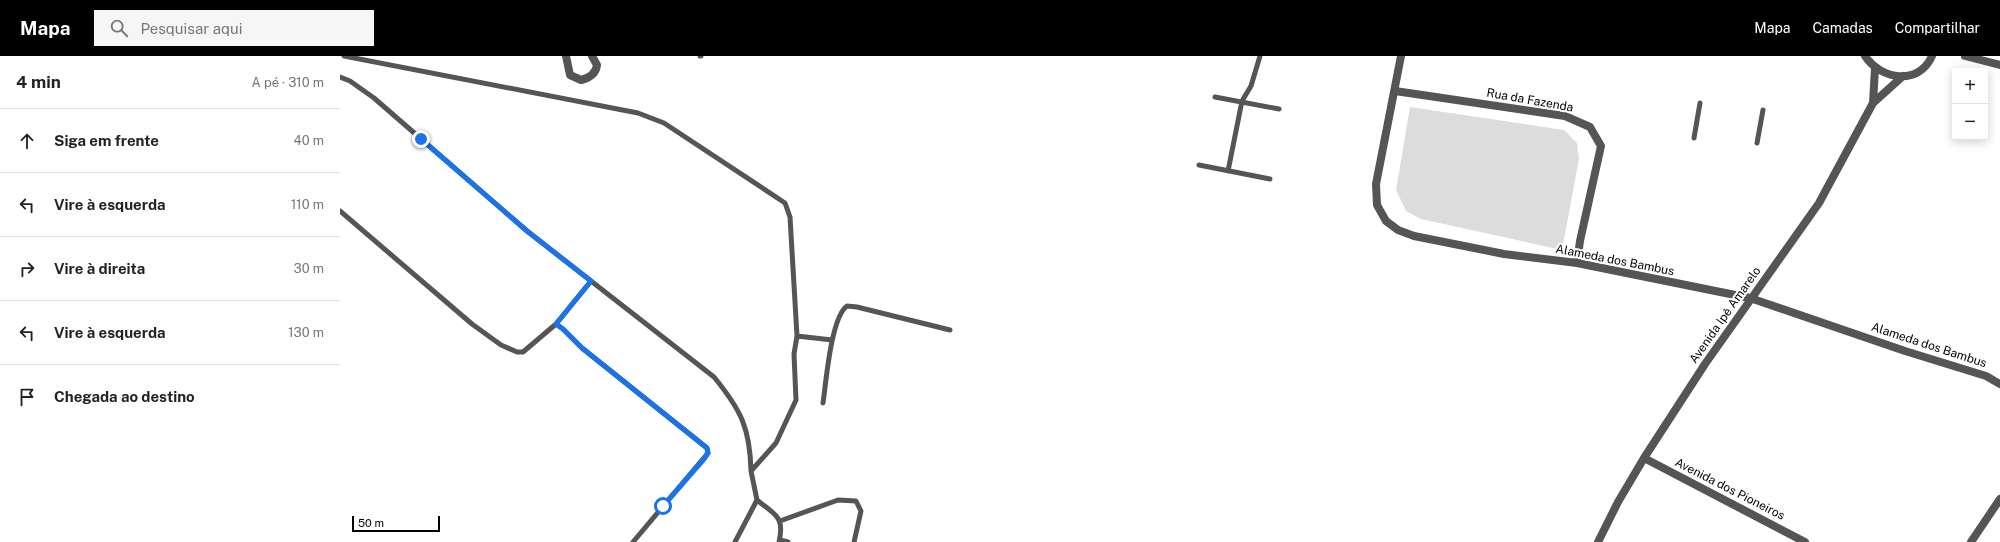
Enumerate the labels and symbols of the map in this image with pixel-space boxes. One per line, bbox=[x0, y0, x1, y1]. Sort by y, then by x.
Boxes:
street label: Rua da Fazenda bbox=[1485, 85, 1575, 115]
route end bbox=[412, 130, 430, 148]
street label: Alameda dos Bambus bbox=[1554, 242, 1676, 278]
street label: Avenida Ipê Amarelo bbox=[1686, 264, 1764, 366]
street label: Alameda dos Bambus bbox=[1870, 320, 1988, 370]
street label: Avenida dos Pioneiros bbox=[1673, 455, 1787, 523]
route start bbox=[654, 497, 672, 515]
scale bar bbox=[352, 514, 440, 533]

